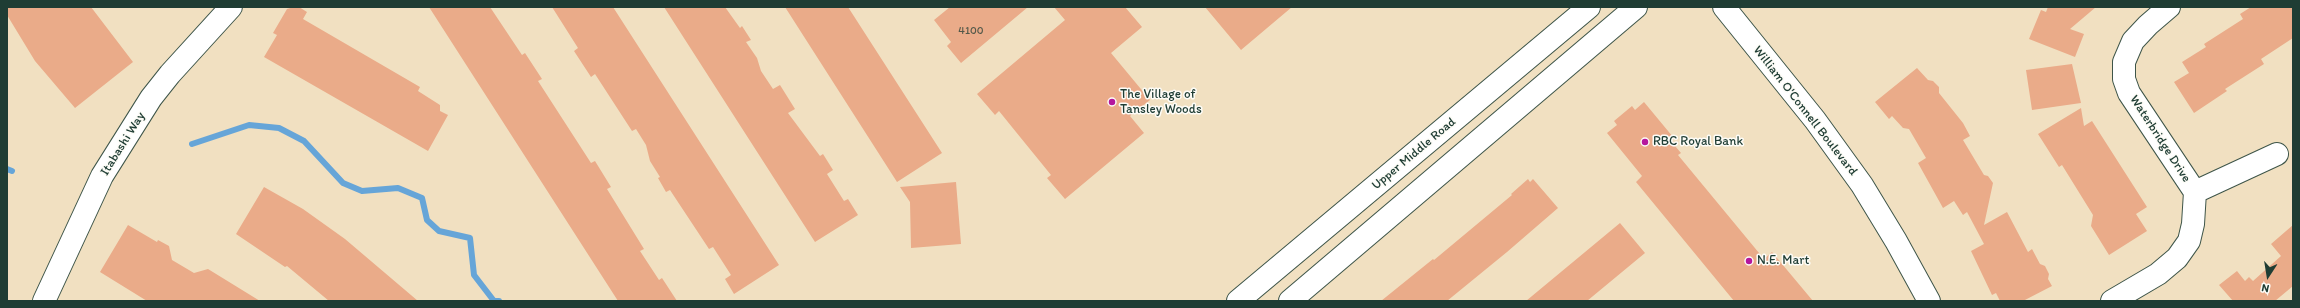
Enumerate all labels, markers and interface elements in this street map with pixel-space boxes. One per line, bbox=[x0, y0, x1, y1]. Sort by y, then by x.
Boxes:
house number: 4100 bbox=[958, 24, 984, 38]
street label: William O'Connell Boulevard bbox=[1749, 43, 1861, 179]
place label: The Village of Tansley Woods bbox=[1120, 87, 1202, 118]
street label: Waterbridge Drive bbox=[2126, 93, 2194, 185]
marker: The Village of Tansley Woods bbox=[1107, 97, 1117, 107]
street label: Itabashi Way bbox=[97, 109, 149, 179]
street label: Upper Middle Road bbox=[1369, 114, 1459, 194]
place label: RBC Royal Bank bbox=[1653, 134, 1743, 150]
marker: RBC Royal Bank bbox=[1640, 137, 1650, 147]
place label: N.E. Mart bbox=[1757, 253, 1809, 269]
marker: N.E. Mart bbox=[1744, 256, 1754, 266]
north arrow bbox=[2248, 256, 2288, 296]
text: N bbox=[2260, 281, 2270, 295]

